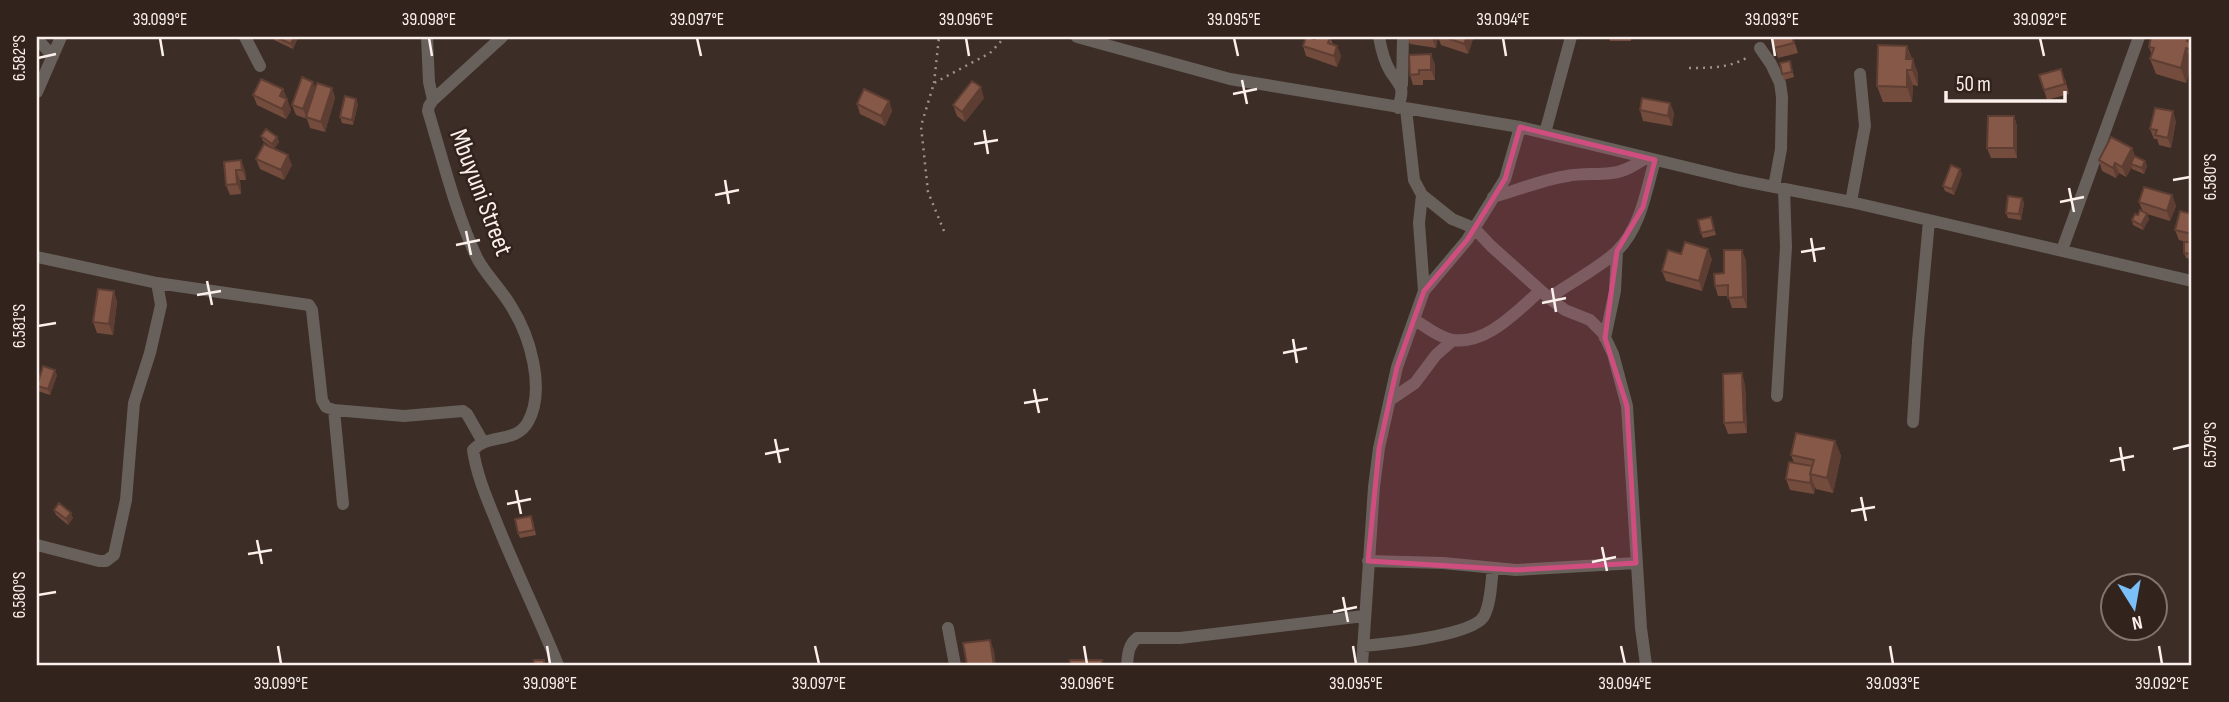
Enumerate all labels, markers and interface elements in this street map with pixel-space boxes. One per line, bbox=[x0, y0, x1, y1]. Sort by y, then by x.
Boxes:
text: 39.099°E bbox=[133, 9, 187, 30]
text: 39.098°E bbox=[402, 9, 456, 30]
text: 39.097°E bbox=[670, 9, 724, 30]
text: 39.096°E bbox=[939, 9, 993, 30]
text: 39.095°E bbox=[1207, 9, 1261, 30]
text: 39.094°E bbox=[1476, 9, 1530, 30]
text: 39.093°E bbox=[1745, 9, 1799, 30]
text: 39.092°E bbox=[2013, 9, 2067, 30]
text: 6.582°S bbox=[9, 34, 30, 81]
scale bar bbox=[1946, 60, 2064, 104]
text: 50 m bbox=[1956, 72, 1991, 97]
street label: Mbuyuni Street bbox=[442, 125, 519, 260]
text: 6.580°S bbox=[2200, 153, 2221, 201]
text: 6.581°S bbox=[9, 303, 30, 348]
text: 6.579°S bbox=[2200, 422, 2221, 468]
text: 6.580°S bbox=[9, 571, 30, 619]
north arrow bbox=[2100, 572, 2170, 642]
text: N bbox=[2130, 610, 2144, 634]
text: 39.099°E bbox=[254, 673, 308, 694]
text: 39.098°E bbox=[523, 673, 577, 694]
text: 39.097°E bbox=[792, 673, 846, 694]
text: 39.096°E bbox=[1060, 673, 1114, 694]
text: 39.095°E bbox=[1329, 673, 1383, 694]
text: 39.094°E bbox=[1598, 673, 1652, 694]
text: 39.093°E bbox=[1866, 673, 1920, 694]
text: 39.092°E bbox=[2135, 673, 2189, 694]

